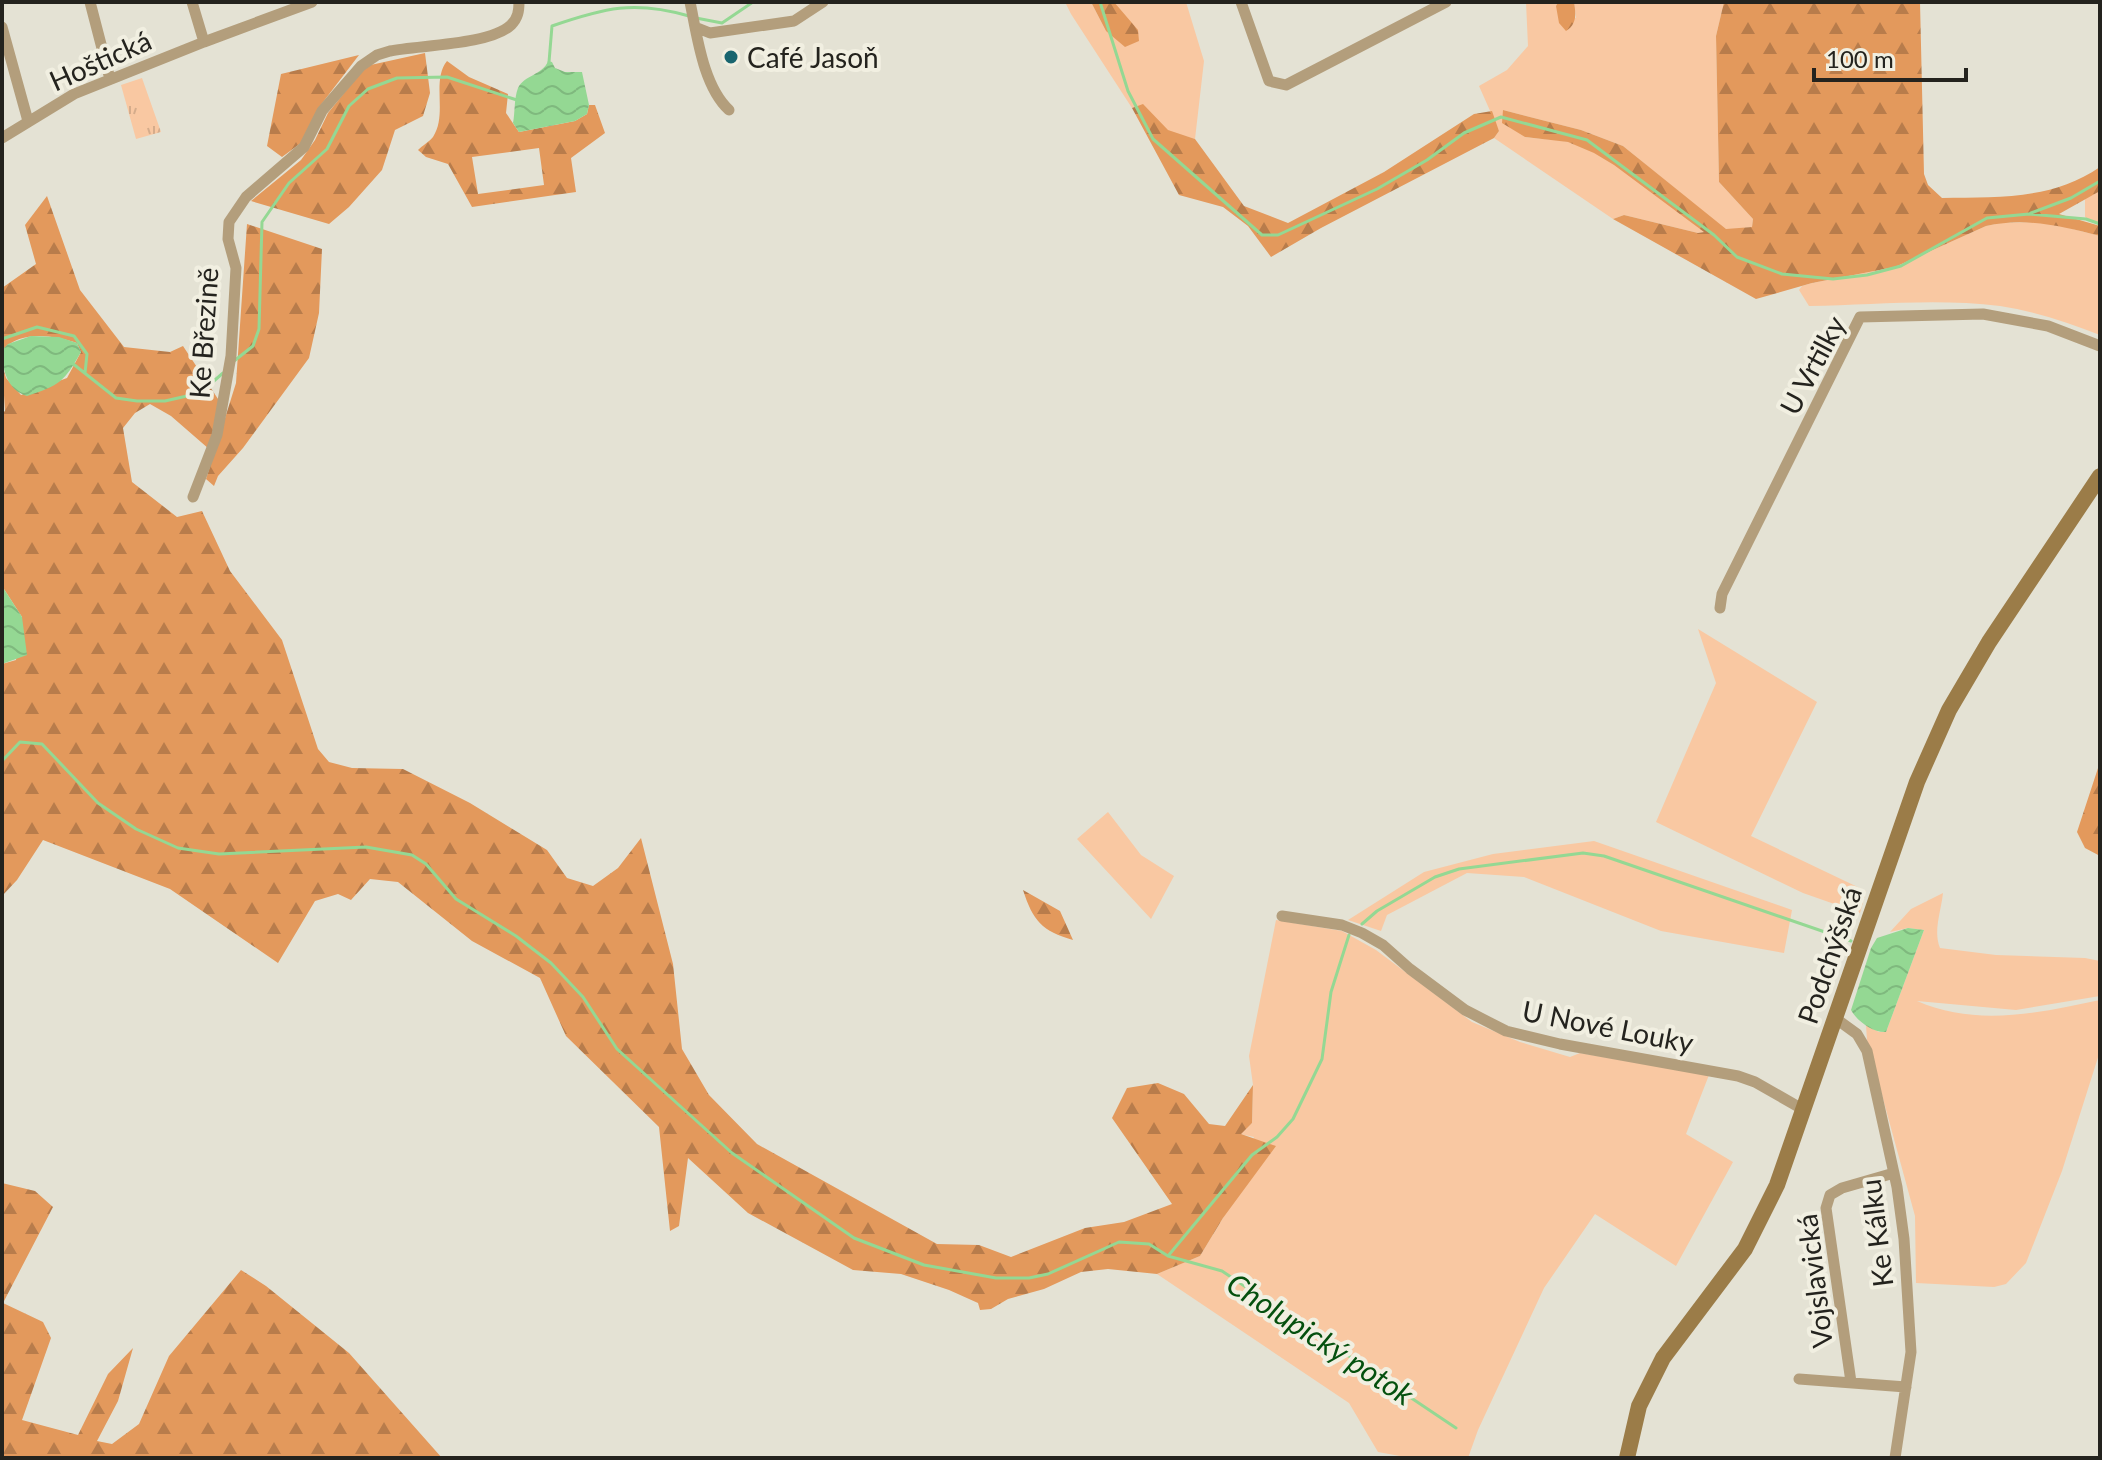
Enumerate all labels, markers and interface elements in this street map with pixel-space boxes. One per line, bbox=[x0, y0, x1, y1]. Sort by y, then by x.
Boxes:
street label: Hoštická bbox=[44, 23, 156, 97]
scale bar bbox=[1814, 32, 1966, 82]
place label: Café Jasoň bbox=[747, 40, 879, 74]
text: 100 m bbox=[1826, 44, 1894, 73]
marker: Café Jasoň bbox=[722, 48, 740, 66]
street label: Ke Březině bbox=[181, 266, 225, 400]
street label: U Vrtilky bbox=[1772, 309, 1852, 420]
street label: Podchýšská bbox=[1790, 882, 1868, 1028]
street label: U Nové Louky bbox=[1520, 993, 1697, 1059]
street label: Ke Kálku bbox=[1853, 1177, 1899, 1289]
street label: Vojslavická bbox=[1789, 1212, 1839, 1350]
water label: Cholupický potok bbox=[1221, 1264, 1422, 1412]

